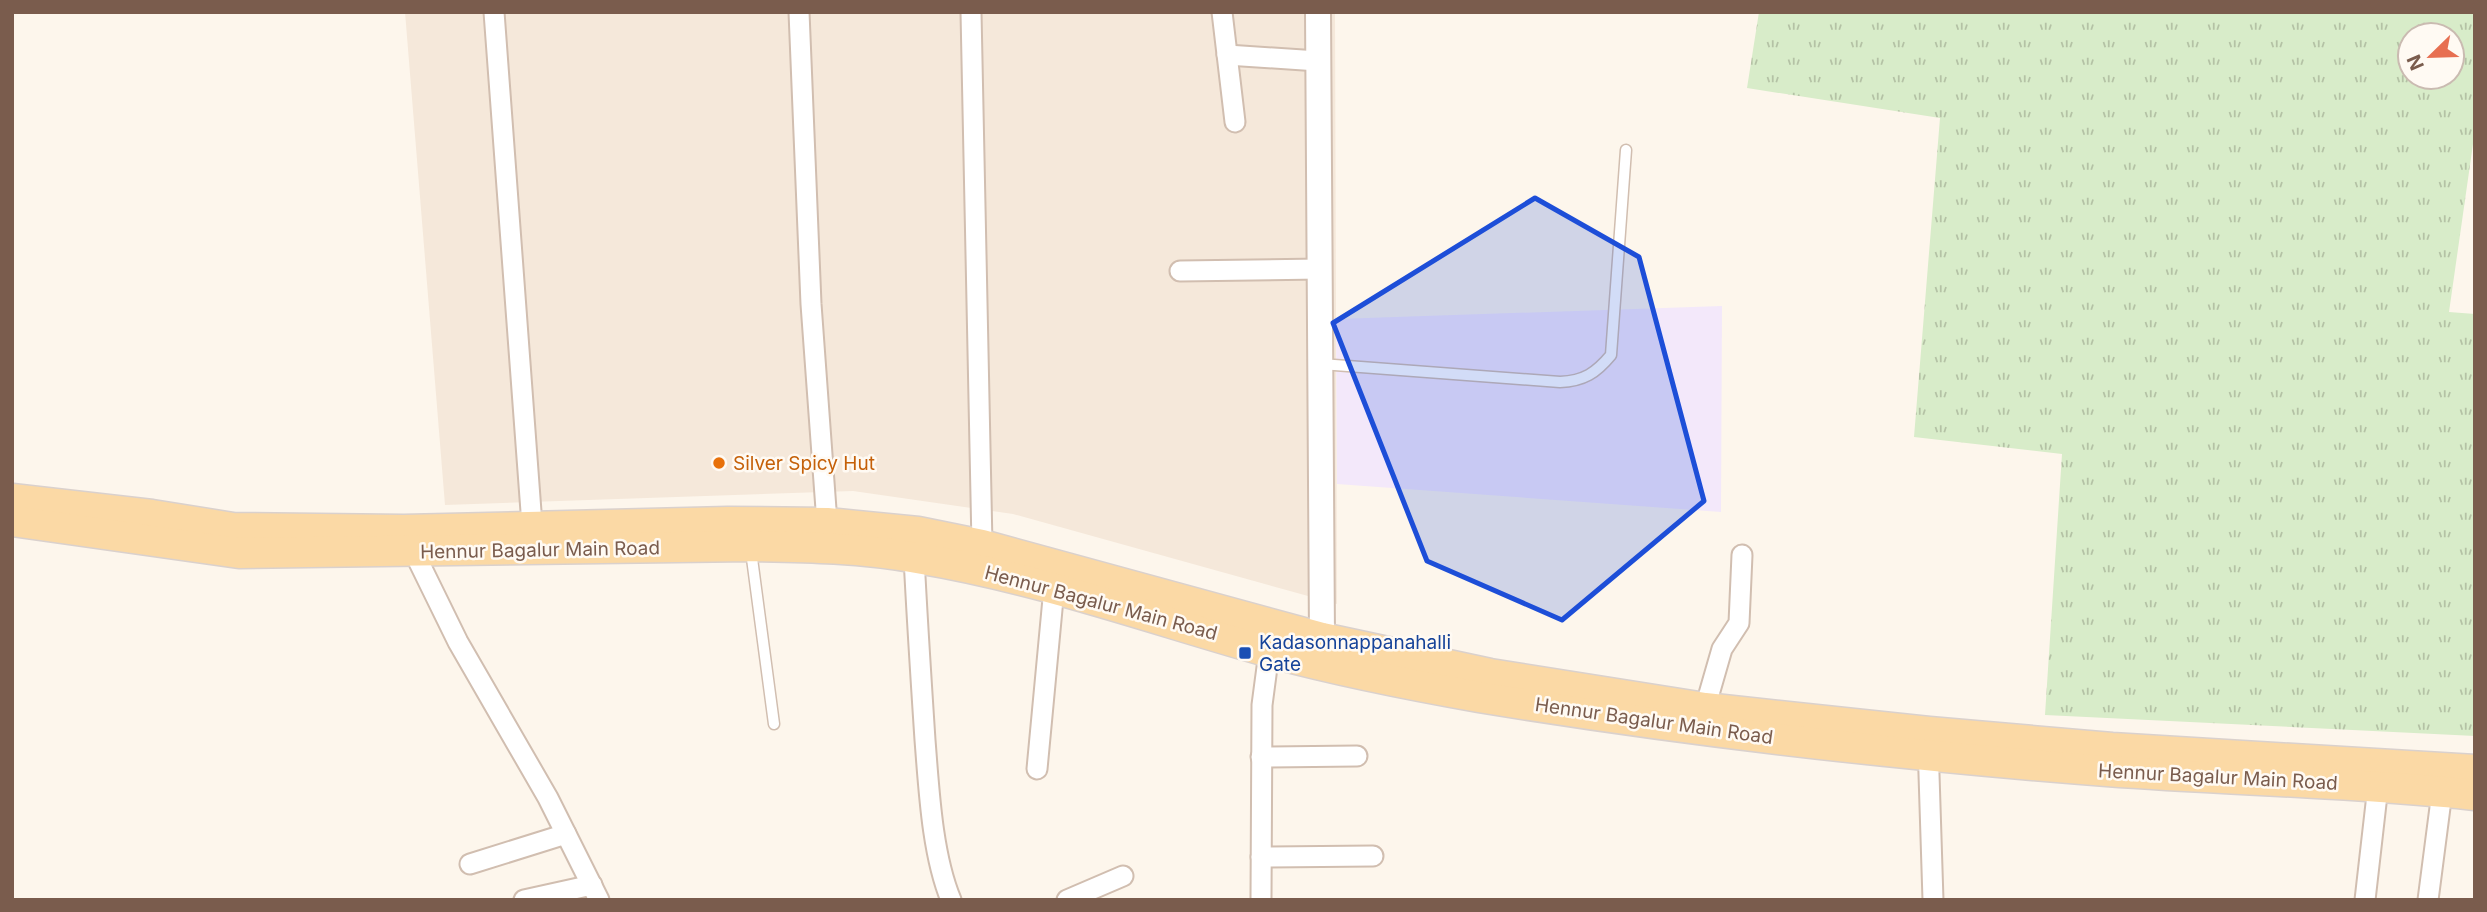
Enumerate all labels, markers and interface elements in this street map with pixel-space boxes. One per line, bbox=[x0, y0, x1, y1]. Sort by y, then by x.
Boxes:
north arrow bbox=[2396, 21, 2466, 91]
text: N bbox=[2402, 51, 2429, 74]
place label: Silver Spicy Hut bbox=[733, 452, 875, 475]
marker: Silver Spicy Hut bbox=[711, 455, 727, 471]
street label: Hennur Bagalur Main Road bbox=[420, 536, 660, 564]
street label: Hennur Bagalur Main Road bbox=[982, 561, 1220, 645]
place label: Kadasonnappanahalli Gate bbox=[1259, 631, 1451, 676]
marker: Kadasonnappanahalli Gate bbox=[1237, 645, 1253, 661]
street label: Hennur Bagalur Main Road bbox=[1534, 693, 1774, 749]
street label: Hennur Bagalur Main Road bbox=[2098, 759, 2338, 795]

